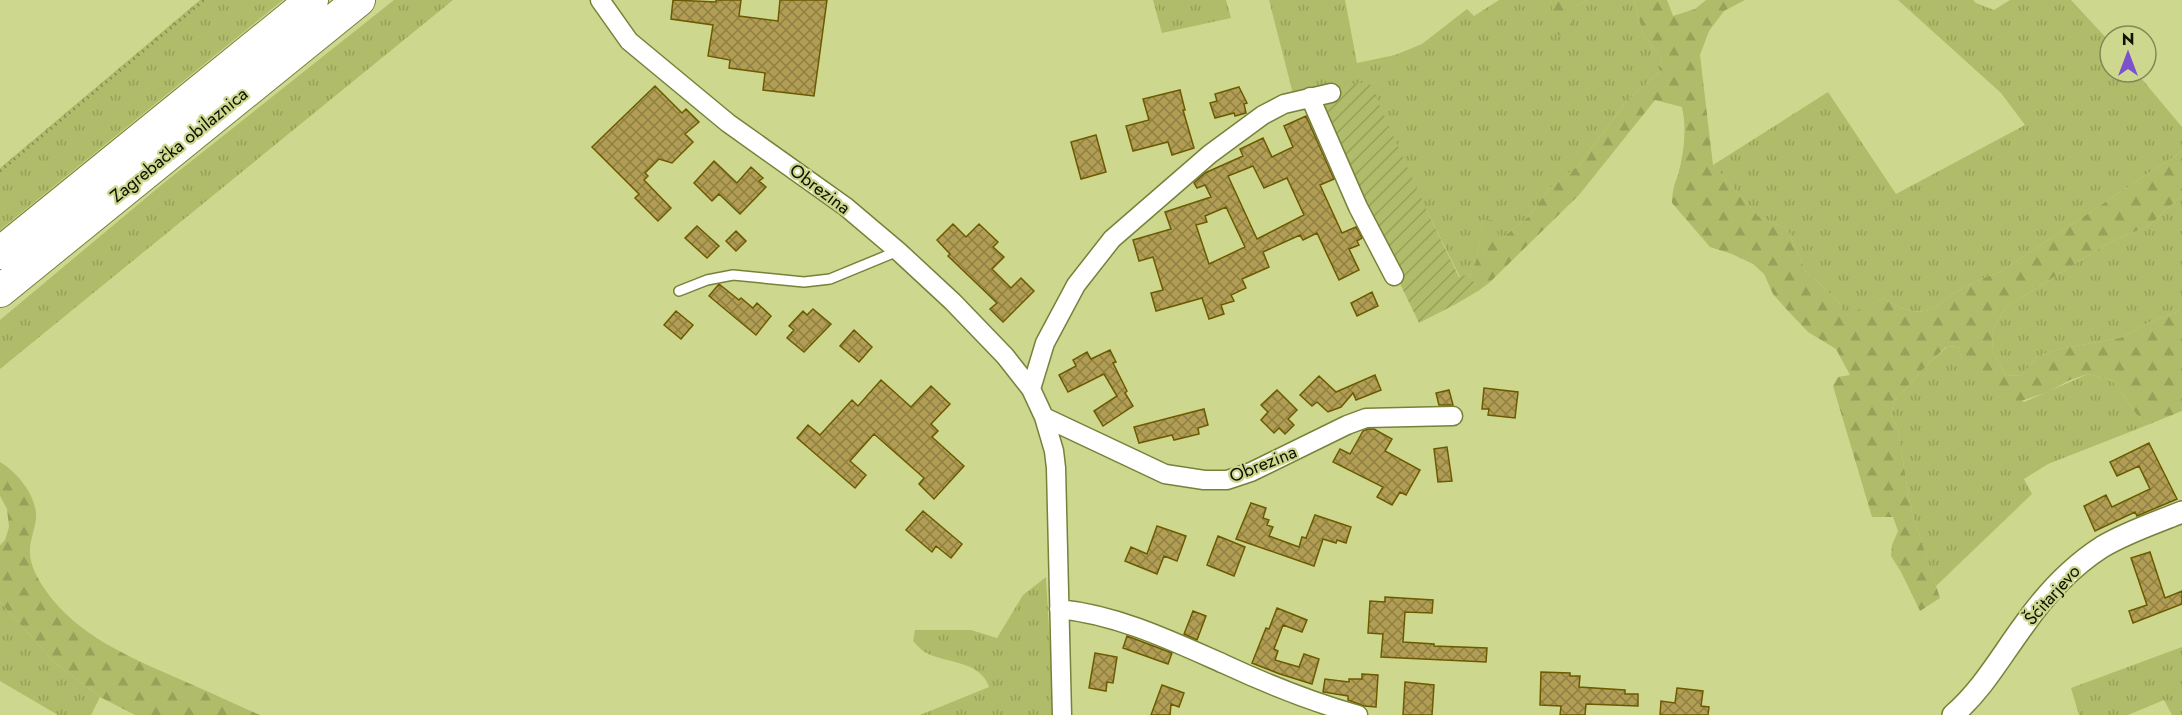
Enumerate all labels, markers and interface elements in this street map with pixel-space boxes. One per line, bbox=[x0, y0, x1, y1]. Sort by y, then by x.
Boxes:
north arrow bbox=[2098, 24, 2158, 84]
text: N bbox=[2122, 28, 2134, 51]
street label: Zagrebačka obilaznica bbox=[105, 81, 253, 209]
street label: Obrezina bbox=[784, 157, 856, 221]
street label: Obrezina bbox=[1225, 439, 1301, 489]
street label: Šćitarjevo bbox=[2018, 559, 2086, 631]

